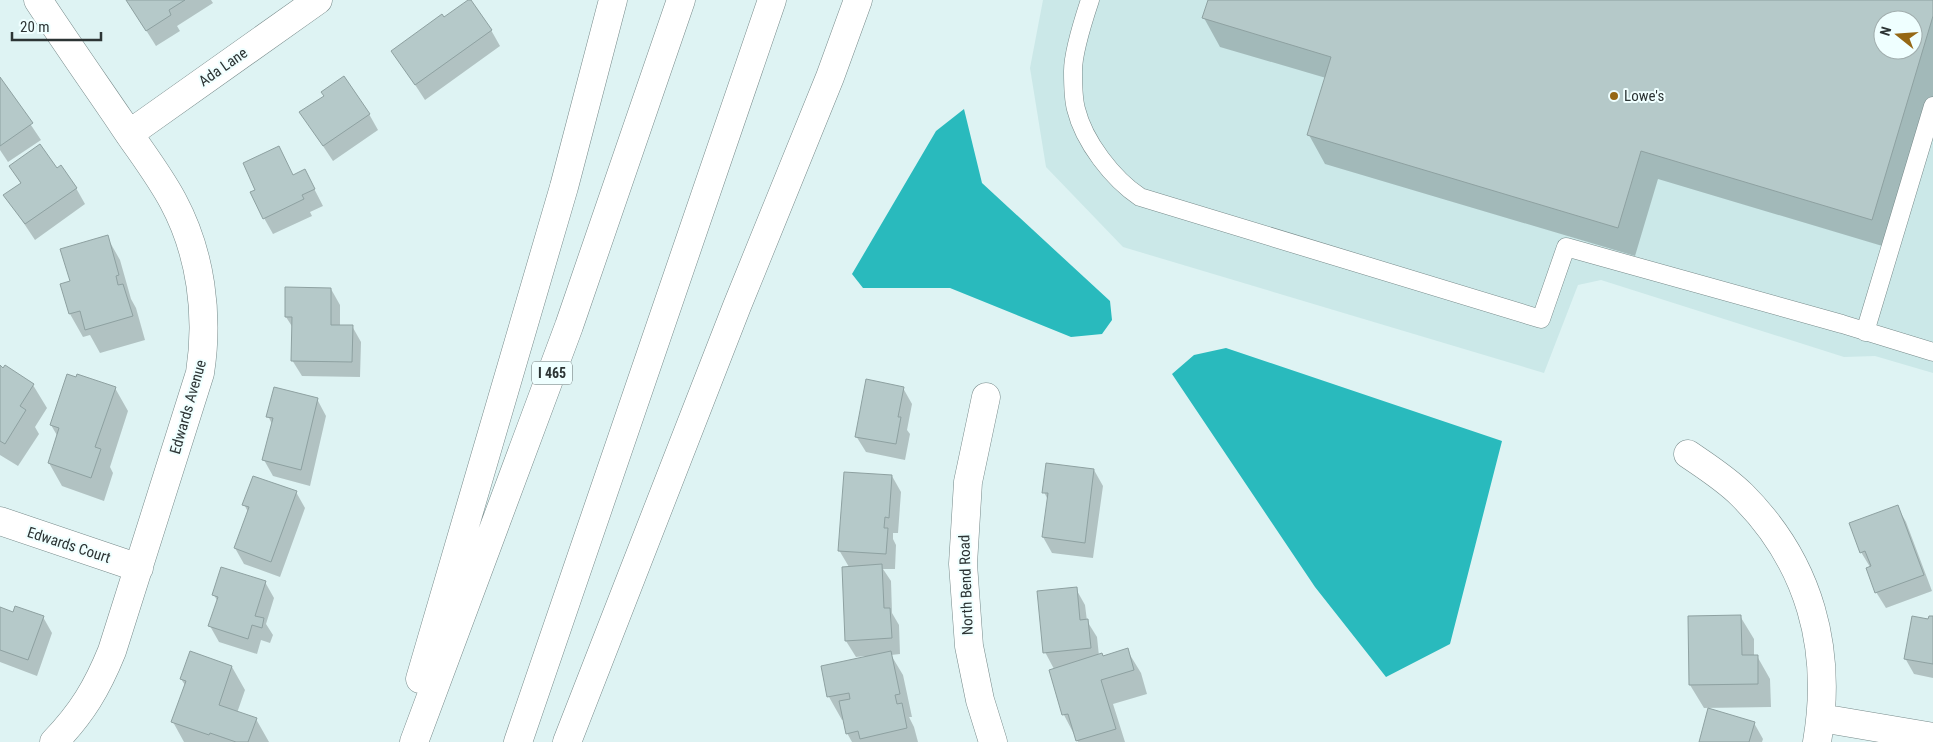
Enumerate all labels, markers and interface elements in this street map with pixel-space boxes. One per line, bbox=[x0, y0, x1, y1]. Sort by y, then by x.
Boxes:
scale bar bbox=[12, 10, 101, 42]
north arrow bbox=[1873, 10, 1923, 60]
text: 20 m bbox=[20, 18, 50, 36]
text: N bbox=[1877, 25, 1894, 38]
street label: Ada Lane bbox=[195, 44, 251, 90]
place label: Lowe's bbox=[1624, 87, 1664, 105]
marker: Lowe's bbox=[1608, 90, 1620, 102]
street label: Edwards Avenue bbox=[166, 358, 210, 456]
road number: I 465 bbox=[532, 362, 572, 384]
street label: Edwards Court bbox=[25, 523, 113, 567]
street label: North Bend Road bbox=[955, 535, 977, 635]

